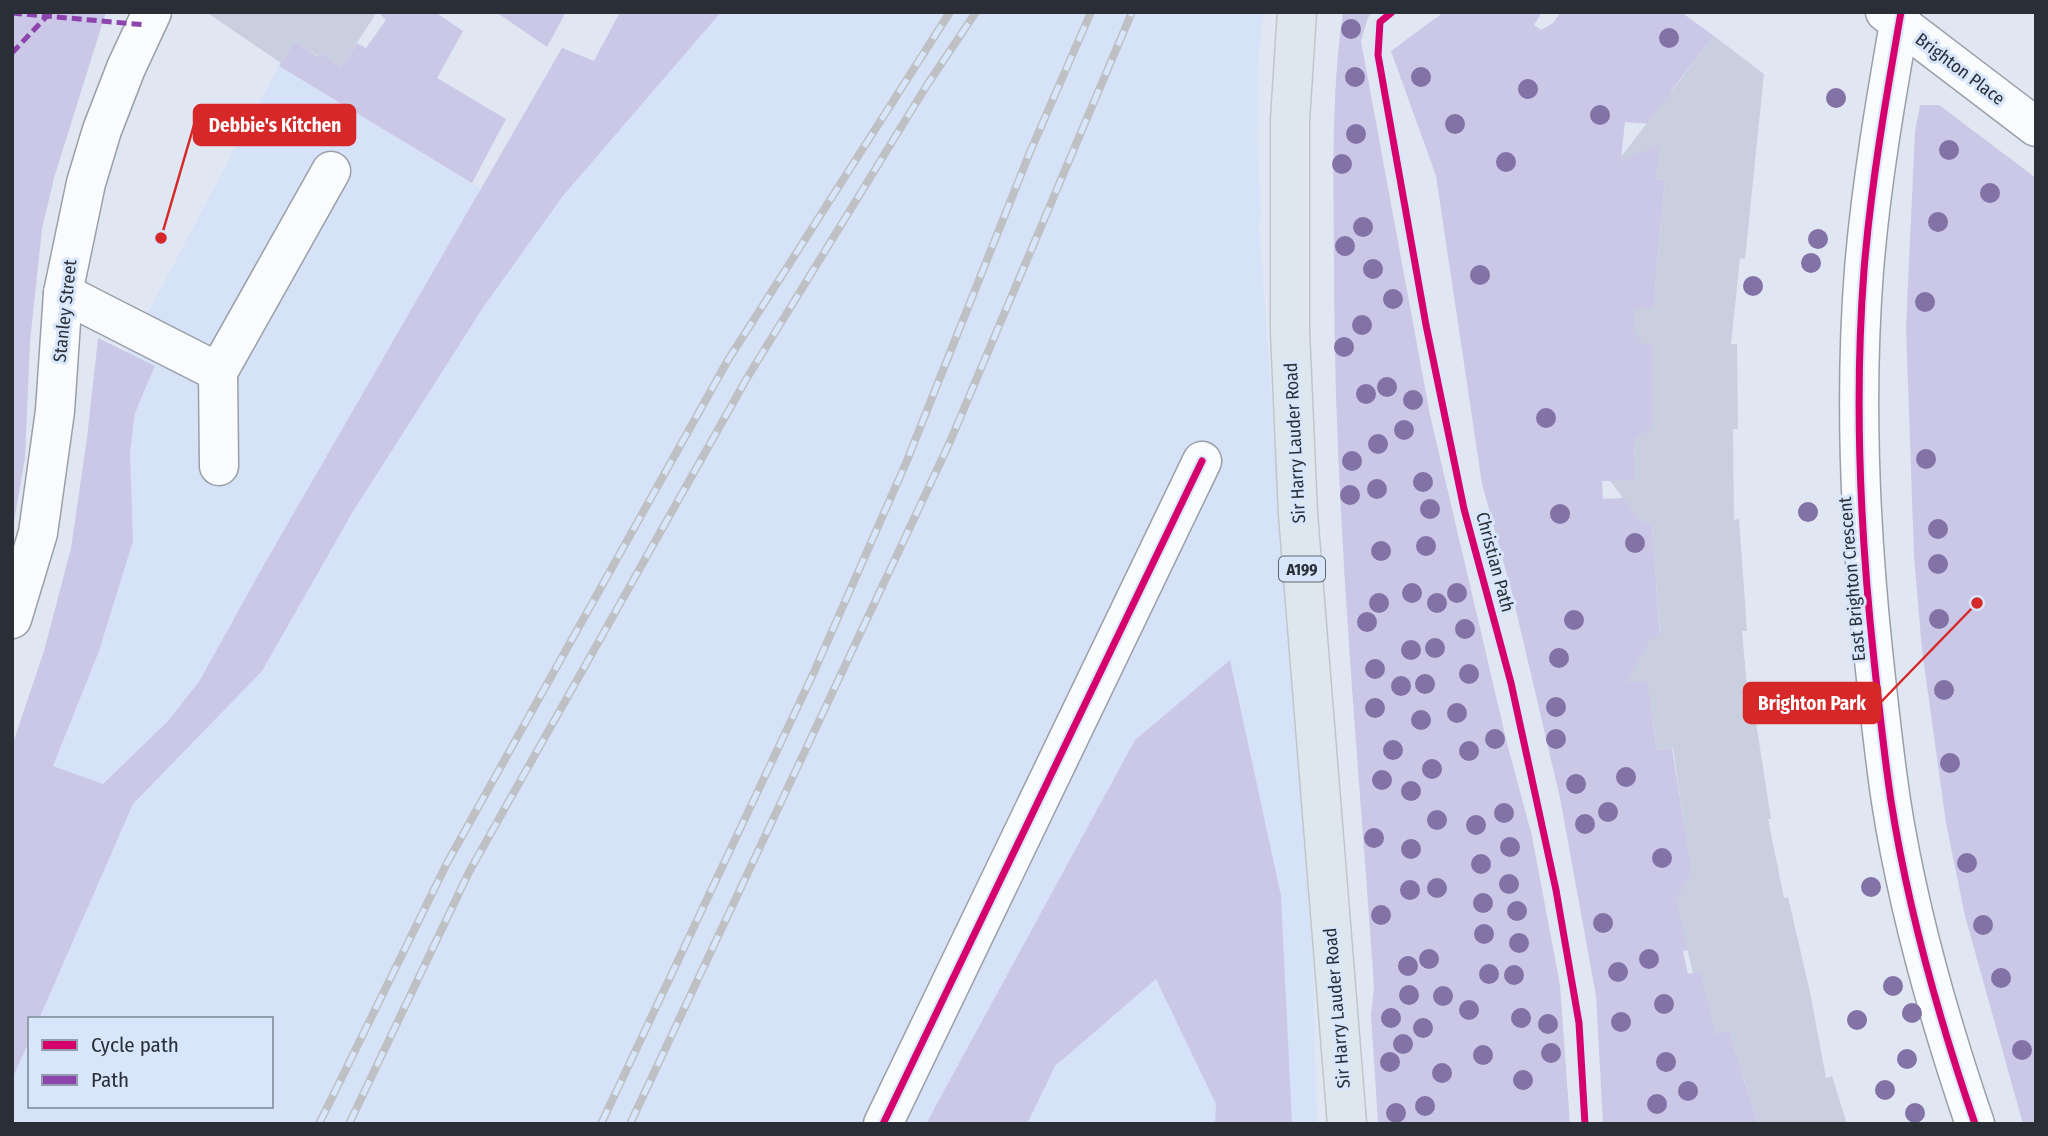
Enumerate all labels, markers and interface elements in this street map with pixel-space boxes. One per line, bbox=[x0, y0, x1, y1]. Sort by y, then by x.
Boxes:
street label: Brighton Place bbox=[1911, 28, 2009, 110]
callout: Debbie's Kitchen bbox=[194, 105, 355, 145]
text: Debbie's Kitchen bbox=[209, 114, 341, 137]
street label: Stanley Street bbox=[49, 259, 81, 363]
street label: Sir Harry Lauder Road bbox=[1280, 362, 1310, 524]
street label: East Brighton Crescent bbox=[1834, 496, 1870, 662]
street label: Christian Path bbox=[1471, 510, 1519, 614]
road number: A199 bbox=[1279, 556, 1325, 582]
callout: Brighton Park bbox=[1744, 683, 1880, 723]
text: Brighton Park bbox=[1758, 692, 1866, 715]
street label: Sir Harry Lauder Road bbox=[1319, 927, 1355, 1089]
legend bbox=[28, 1017, 273, 1108]
text: Cycle path bbox=[91, 1032, 179, 1058]
text: Path bbox=[91, 1067, 129, 1093]

